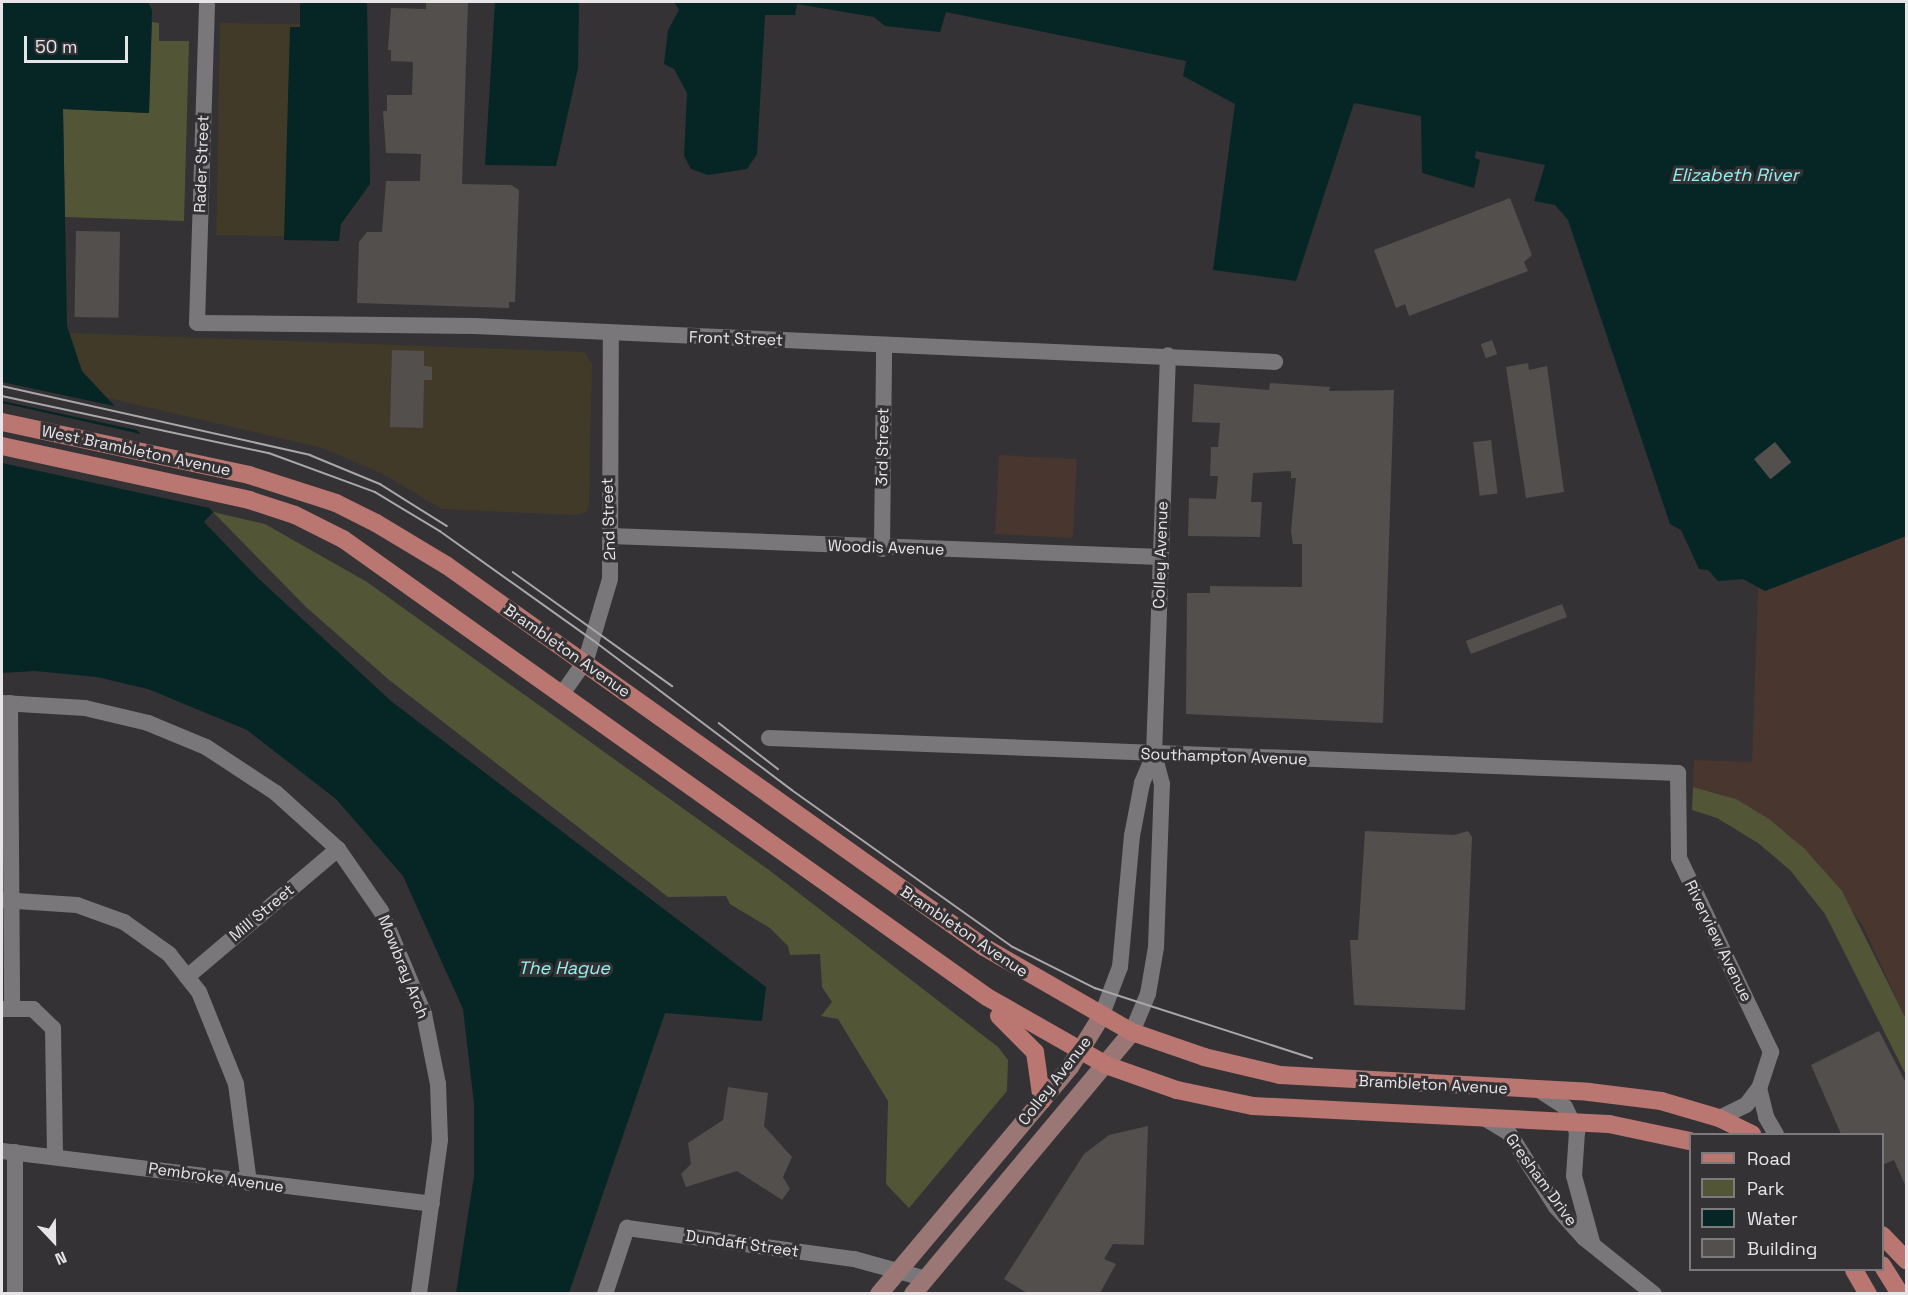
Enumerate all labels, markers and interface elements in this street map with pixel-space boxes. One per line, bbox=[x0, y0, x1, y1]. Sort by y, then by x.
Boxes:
scale bar bbox=[27, 24, 130, 62]
text: 50 m bbox=[35, 35, 77, 58]
street label: Rader Street bbox=[191, 115, 213, 213]
water label: Elizabeth River bbox=[1671, 164, 1799, 186]
street label: Front Street bbox=[689, 328, 783, 350]
street label: 3rd Street bbox=[873, 407, 893, 487]
street label: West Brambleton Avenue bbox=[40, 422, 232, 480]
street label: 2nd Street bbox=[598, 477, 620, 561]
street label: Colley Avenue bbox=[1150, 501, 1172, 609]
street label: Woodis Avenue bbox=[827, 536, 945, 560]
street label: Brambleton Avenue bbox=[500, 600, 634, 702]
street label: Southampton Avenue bbox=[1140, 744, 1308, 770]
street label: Riverview Avenue bbox=[1680, 877, 1756, 1005]
street label: Mill Street bbox=[226, 880, 298, 946]
street label: Brambleton Avenue bbox=[896, 882, 1032, 982]
street label: Mowbray Arch bbox=[373, 912, 433, 1022]
water label: The Hague bbox=[518, 957, 610, 979]
street label: Colley Avenue bbox=[1014, 1033, 1096, 1129]
street label: Brambleton Avenue bbox=[1358, 1071, 1508, 1099]
street label: Gresham Drive bbox=[1501, 1130, 1581, 1230]
legend bbox=[1689, 1133, 1884, 1271]
text: Road bbox=[1747, 1147, 1791, 1170]
street label: Pembroke Avenue bbox=[147, 1159, 285, 1197]
text: Park bbox=[1747, 1177, 1784, 1200]
text: Water bbox=[1747, 1207, 1798, 1230]
north arrow bbox=[24, 1211, 84, 1271]
street label: Dundaff Street bbox=[684, 1227, 800, 1261]
text: Building bbox=[1747, 1237, 1817, 1260]
text: N bbox=[52, 1246, 70, 1270]

